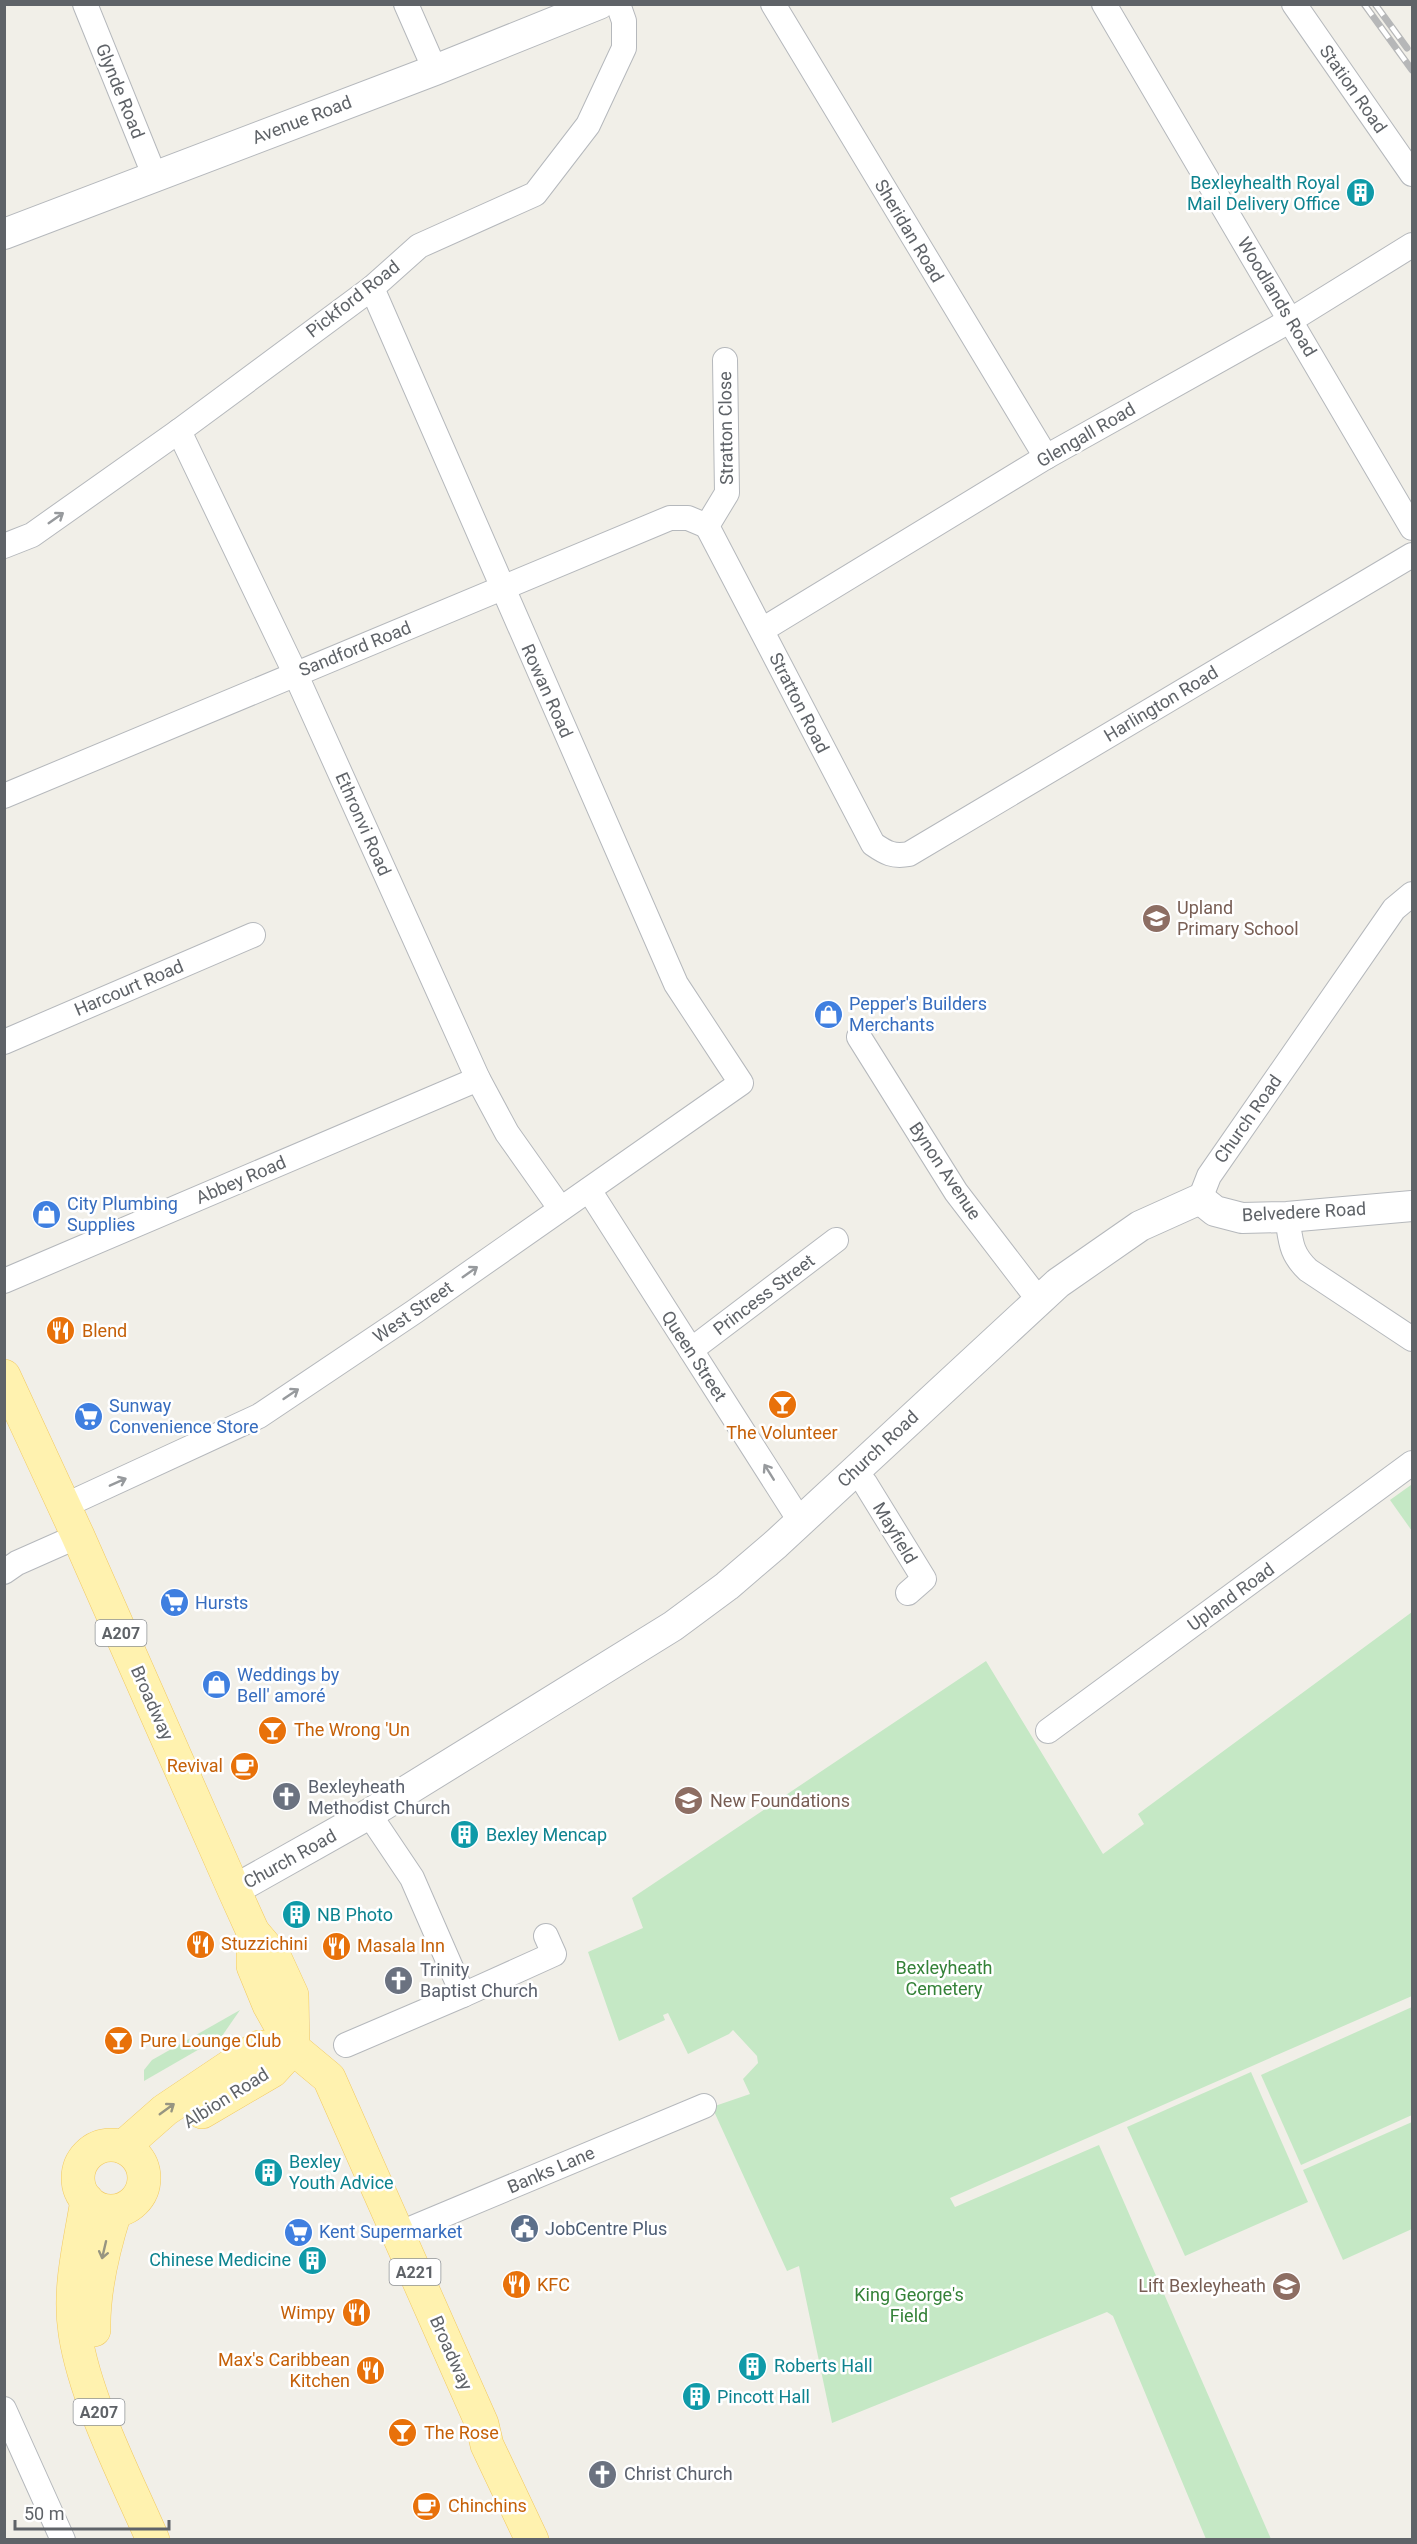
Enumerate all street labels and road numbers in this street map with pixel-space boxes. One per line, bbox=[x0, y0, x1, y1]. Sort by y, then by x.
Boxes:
street label: Glynde Road bbox=[92, 40, 149, 141]
street label: Station Road bbox=[1315, 41, 1391, 137]
street label: Avenue Road bbox=[249, 91, 354, 148]
street label: Sheridan Road bbox=[870, 175, 948, 286]
street label: Woodlands Road bbox=[1233, 233, 1321, 360]
street label: Pickford Road bbox=[302, 256, 404, 342]
street label: Stratton Close bbox=[714, 371, 737, 485]
street label: Glengall Road bbox=[1033, 398, 1139, 471]
street label: Sandford Road bbox=[296, 617, 414, 681]
street label: Rowan Road bbox=[517, 641, 577, 741]
street label: Stratton Road bbox=[765, 649, 834, 756]
street label: Harlington Road bbox=[1100, 661, 1222, 746]
street label: Ethronvi Road bbox=[331, 769, 396, 879]
street label: Harcourt Road bbox=[71, 955, 186, 1020]
street label: Church Road bbox=[1210, 1071, 1286, 1167]
street label: Bynon Avenue bbox=[905, 1118, 986, 1224]
street label: Abbey Road bbox=[193, 1151, 289, 1208]
street label: Belvedere Road bbox=[1241, 1198, 1367, 1225]
street label: Princess Street bbox=[709, 1250, 819, 1339]
street label: West Street bbox=[369, 1276, 457, 1347]
street label: Queen Street bbox=[657, 1307, 731, 1405]
street label: Church Road bbox=[833, 1406, 922, 1491]
street label: Mayfield bbox=[869, 1498, 922, 1567]
street label: Upland Road bbox=[1183, 1558, 1278, 1635]
road number: A207 bbox=[96, 1620, 146, 1646]
street label: Broadway bbox=[127, 1662, 178, 1744]
street label: Church Road bbox=[240, 1825, 340, 1893]
street label: Albion Road bbox=[179, 2063, 272, 2132]
street label: Banks Lane bbox=[504, 2142, 598, 2197]
road number: A221 bbox=[390, 2259, 440, 2285]
street label: Broadway bbox=[426, 2312, 477, 2394]
road number: A207 bbox=[74, 2399, 124, 2425]

